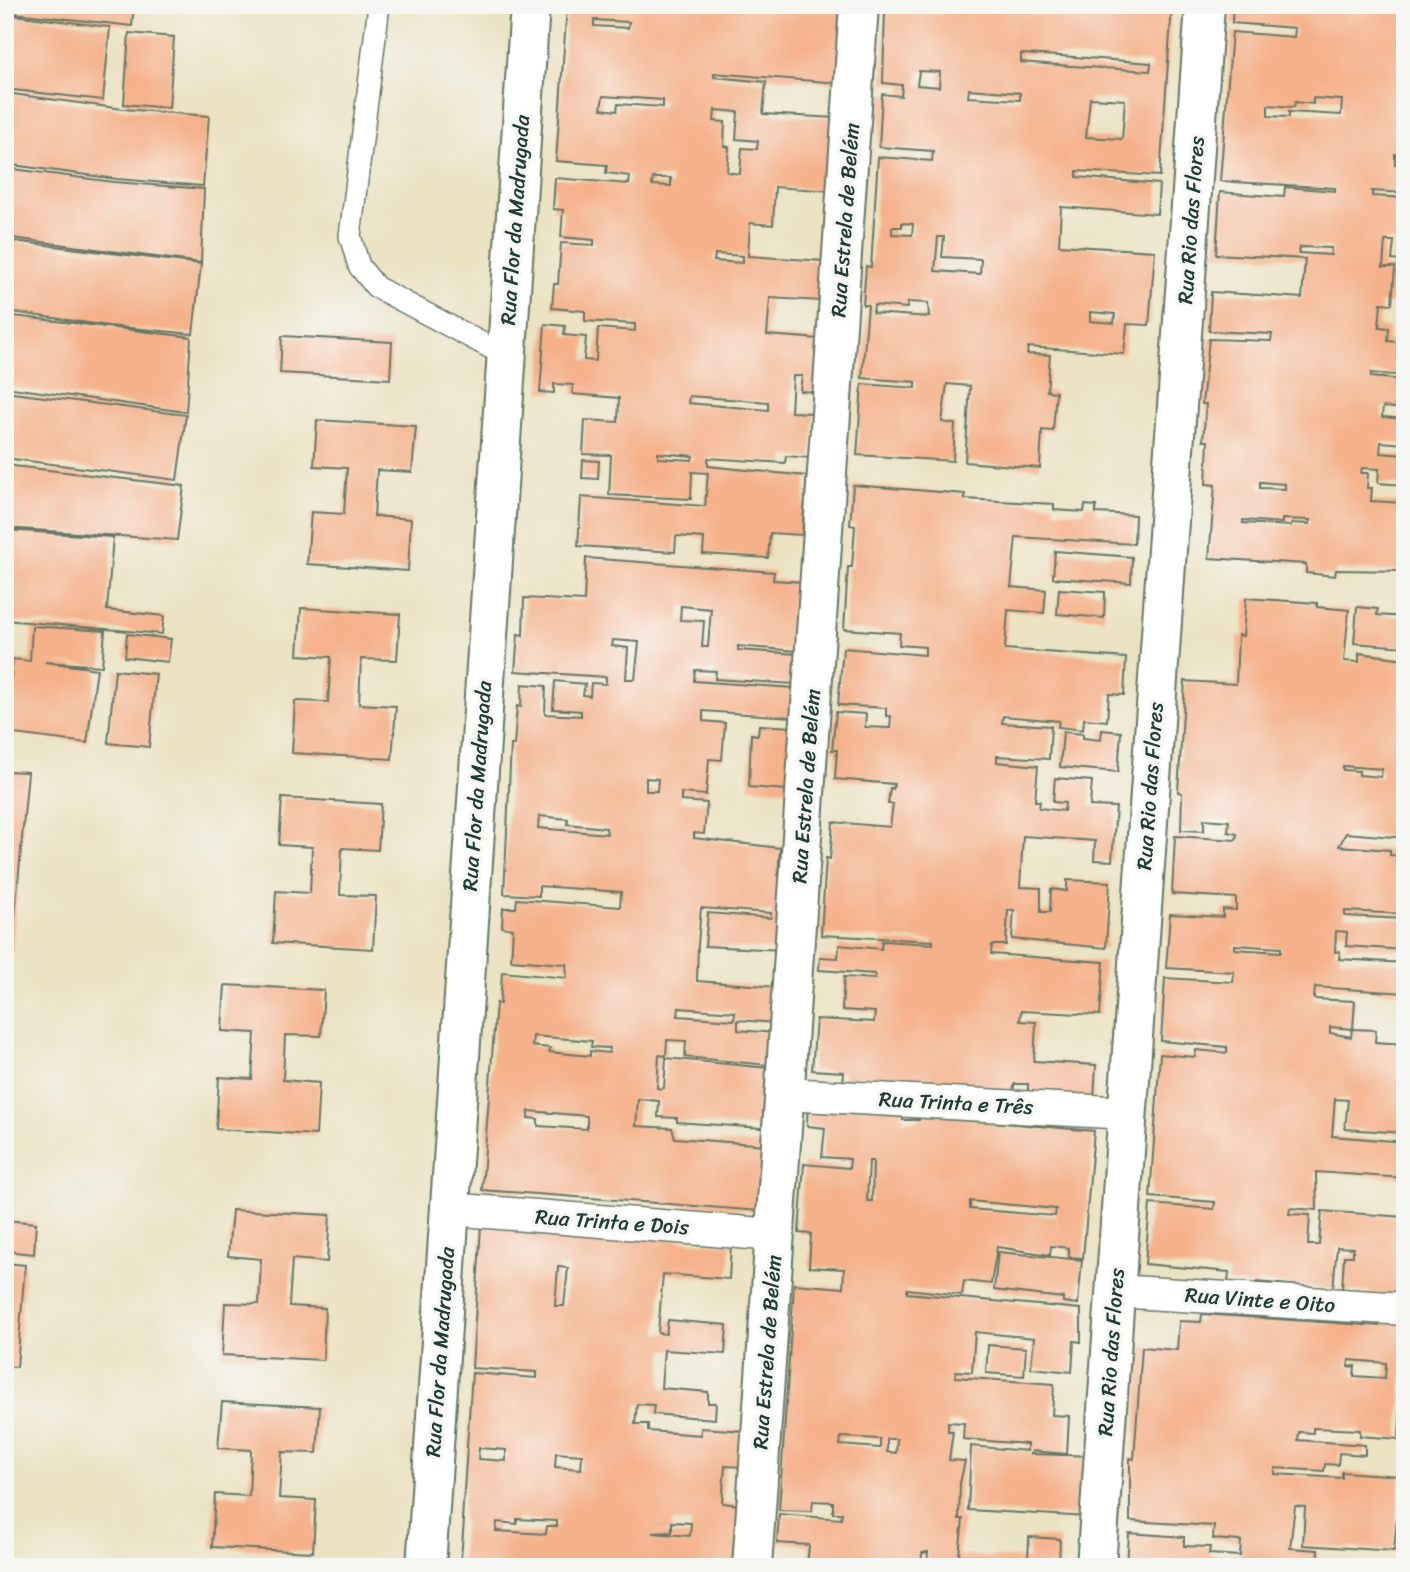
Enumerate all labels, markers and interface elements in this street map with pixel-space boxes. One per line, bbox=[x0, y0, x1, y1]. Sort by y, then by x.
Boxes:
street label: Rua Flor da Madrugada bbox=[489, 113, 541, 326]
street label: Rua Estrela de Belém bbox=[819, 121, 871, 319]
street label: Rua Rio das Flores bbox=[1166, 134, 1216, 305]
street label: Rua Flor da Madrugada bbox=[451, 679, 503, 892]
street label: Rua Estrela de Belém bbox=[780, 687, 832, 885]
street label: Rua Rio das Flores bbox=[1125, 700, 1175, 871]
street label: Rua Trinta e Três bbox=[878, 1080, 1035, 1126]
street label: Rua Trinta e Dois bbox=[534, 1198, 691, 1246]
street label: Rua Flor da Madrugada bbox=[414, 1245, 466, 1458]
street label: Rua Estrela de Belém bbox=[741, 1253, 793, 1451]
street label: Rua Rio das Flores bbox=[1086, 1266, 1136, 1437]
street label: Rua Vinte e Oito bbox=[1184, 1276, 1337, 1324]

